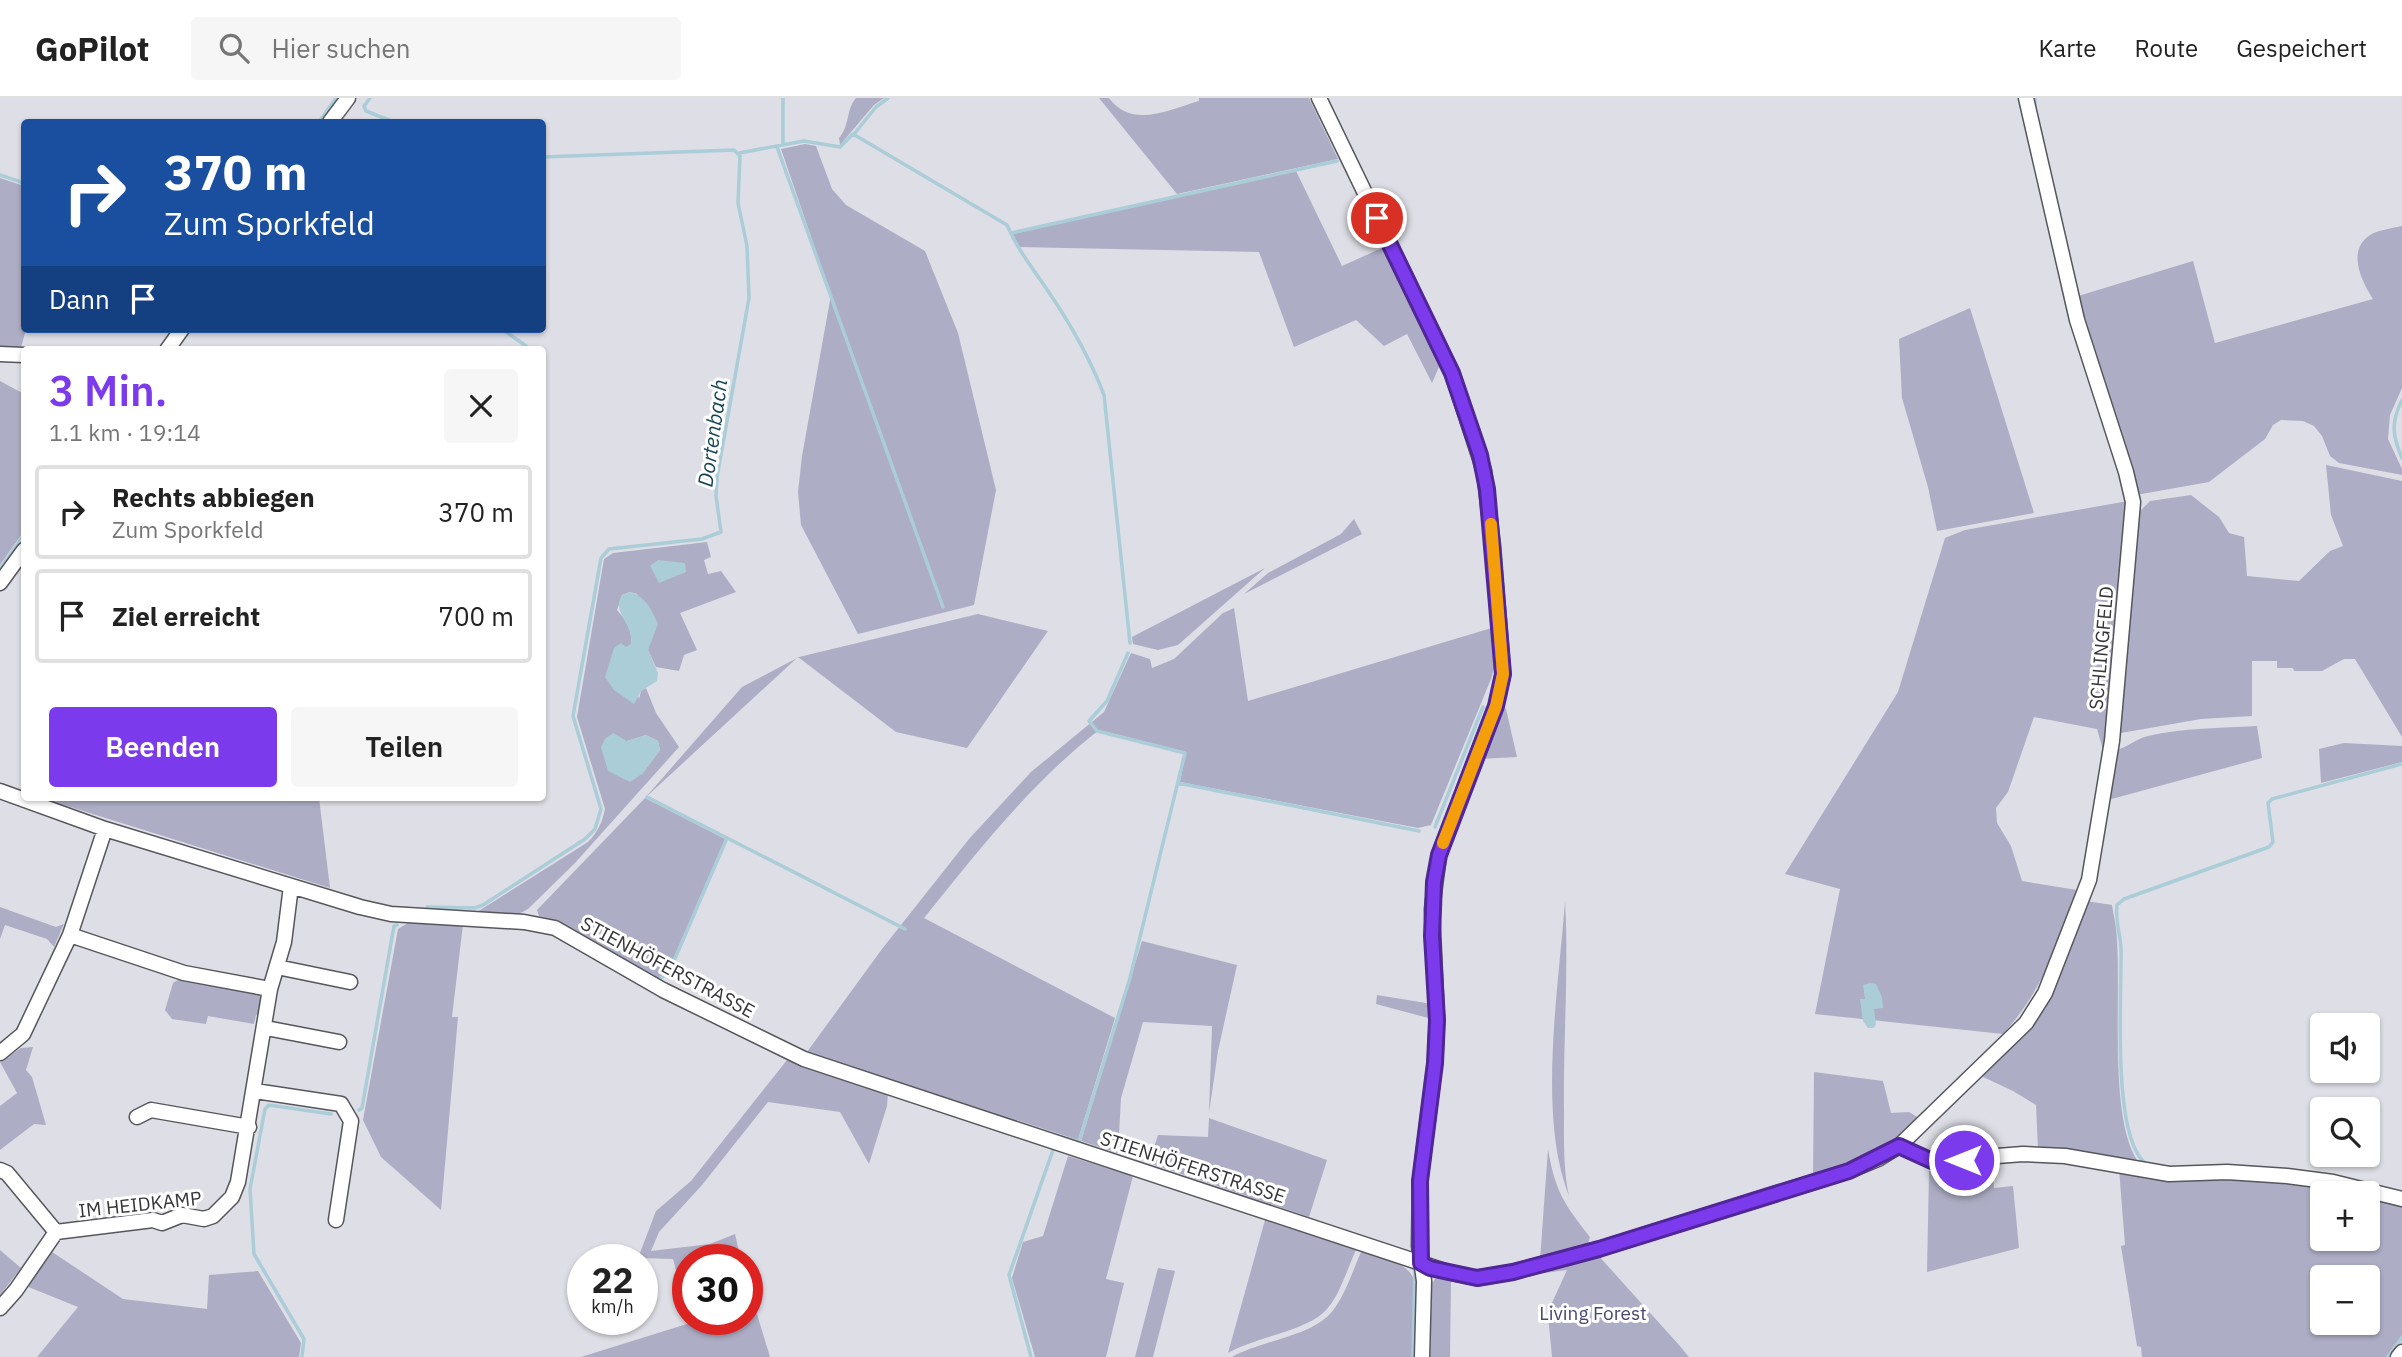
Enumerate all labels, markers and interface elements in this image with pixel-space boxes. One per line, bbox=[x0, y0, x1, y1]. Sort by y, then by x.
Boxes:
search box bbox=[191, 17, 681, 80]
text: GoPilot bbox=[35, 27, 149, 70]
icon: search bbox=[215, 29, 253, 67]
text: Hier suchen bbox=[271, 31, 411, 65]
text: Karte bbox=[2038, 32, 2097, 64]
text: Route bbox=[2135, 32, 2198, 64]
text: Gespeichert bbox=[2236, 32, 2367, 64]
text: 370 m bbox=[164, 140, 308, 203]
icon: right bbox=[49, 147, 140, 238]
pin bbox=[1347, 188, 1407, 248]
icon: arrive bbox=[1358, 199, 1396, 237]
text: Zum Sporkfeld bbox=[164, 202, 375, 244]
icon: arrive bbox=[124, 280, 162, 318]
text: Dann bbox=[49, 282, 110, 316]
text: 3 Min. bbox=[49, 363, 167, 418]
button: close bbox=[444, 369, 518, 443]
water label: Dortenbach bbox=[691, 377, 733, 489]
text: 1.1 km · 19:14 bbox=[49, 417, 201, 447]
text: Rechts abbiegen bbox=[112, 480, 315, 514]
icon: right bbox=[53, 493, 91, 531]
text: 370 m bbox=[438, 495, 514, 529]
text: Zum Sporkfeld bbox=[112, 514, 264, 544]
street label: SCHLINGFELD bbox=[2084, 585, 2118, 711]
icon: arrive bbox=[53, 597, 91, 635]
text: Ziel erreicht bbox=[112, 599, 260, 633]
text: 700 m bbox=[438, 599, 514, 633]
button: Beenden bbox=[49, 707, 277, 787]
button: Teilen bbox=[291, 707, 518, 787]
street label: STIENHÖFERSTRASSE bbox=[577, 911, 759, 1023]
map controls bbox=[2310, 1013, 2380, 1335]
button: sound bbox=[2310, 1013, 2380, 1083]
button: search bbox=[2310, 1097, 2380, 1167]
position arrow bbox=[1927, 1123, 2001, 1197]
street label: STIENHÖFERSTRASSE bbox=[1097, 1126, 1289, 1208]
button: + bbox=[2310, 1181, 2380, 1251]
street label: IM HEIDKAMP bbox=[77, 1186, 203, 1222]
speed limit sign: 30 bbox=[672, 1244, 763, 1335]
text: 22 bbox=[591, 1257, 634, 1303]
button: − bbox=[2310, 1265, 2380, 1335]
text: km/h bbox=[591, 1295, 634, 1318]
park label: Living Forest bbox=[1539, 1301, 1647, 1325]

